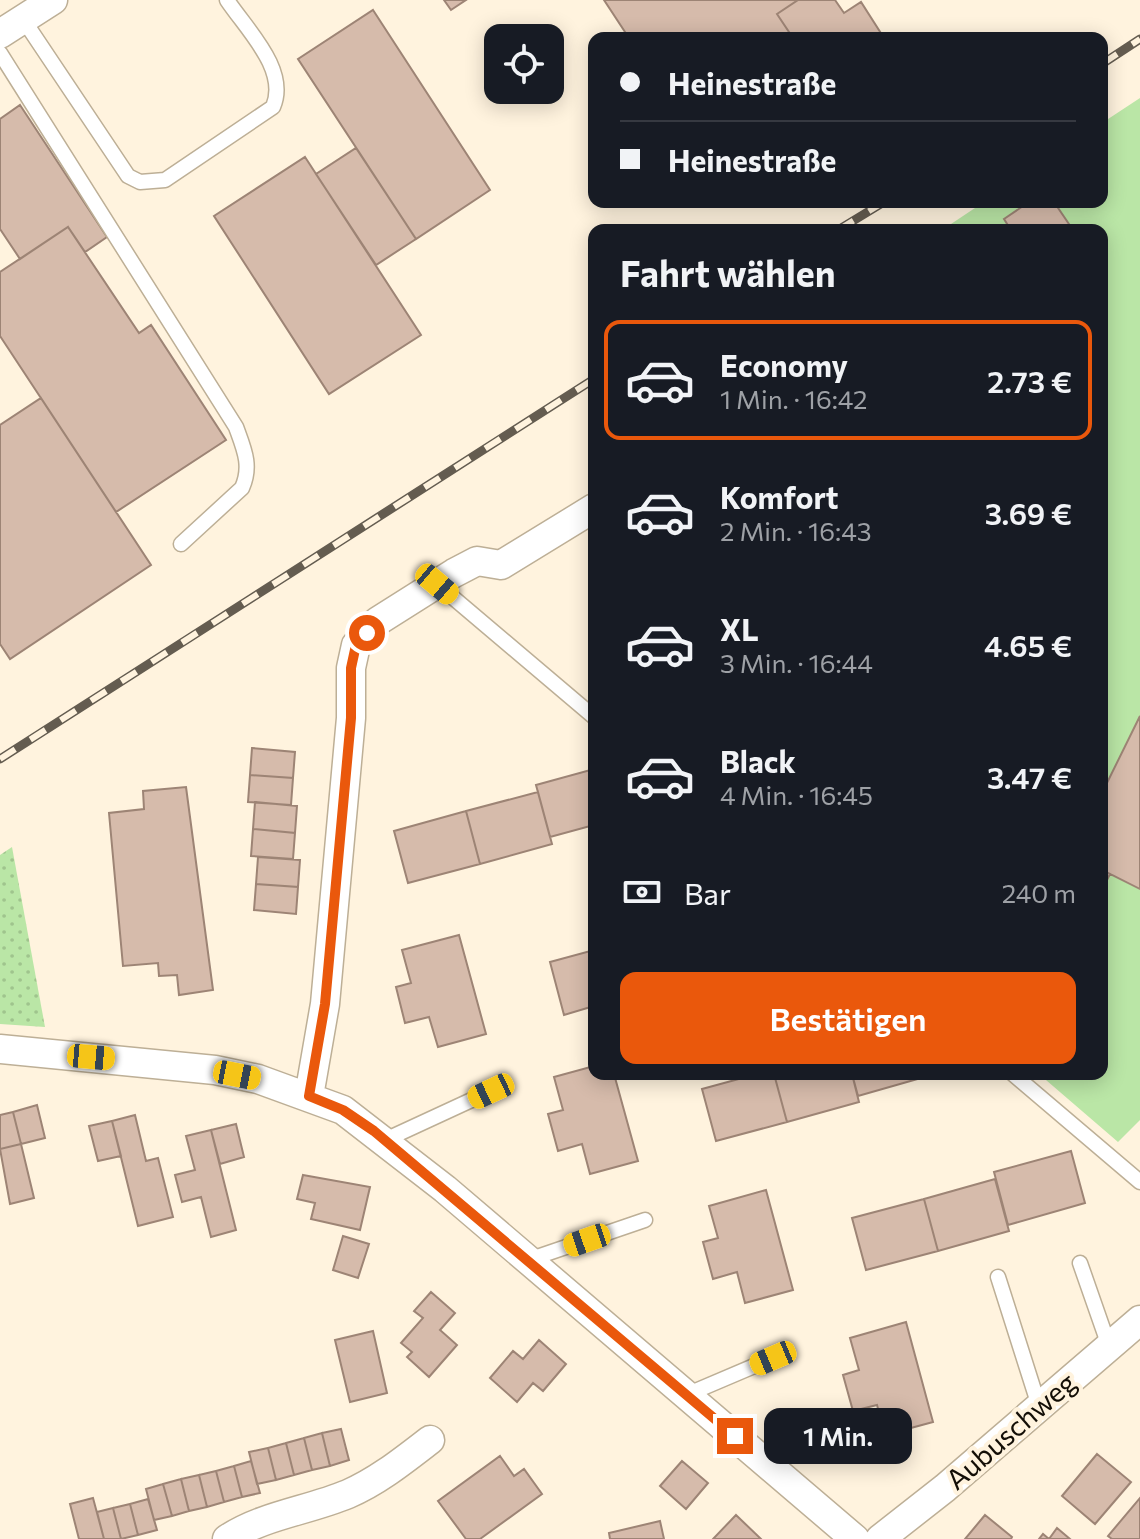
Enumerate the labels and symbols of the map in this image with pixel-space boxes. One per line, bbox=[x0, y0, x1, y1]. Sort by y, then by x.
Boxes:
car bbox=[411, 559, 463, 609]
route start bbox=[349, 615, 385, 651]
car bbox=[66, 1043, 116, 1071]
car bbox=[211, 1059, 263, 1091]
car bbox=[464, 1070, 518, 1112]
car bbox=[560, 1221, 614, 1259]
car bbox=[746, 1338, 800, 1378]
street label: Aubuschweg bbox=[938, 1365, 1082, 1496]
callout: 1 Min. bbox=[763, 1408, 911, 1464]
route end bbox=[717, 1418, 753, 1454]

